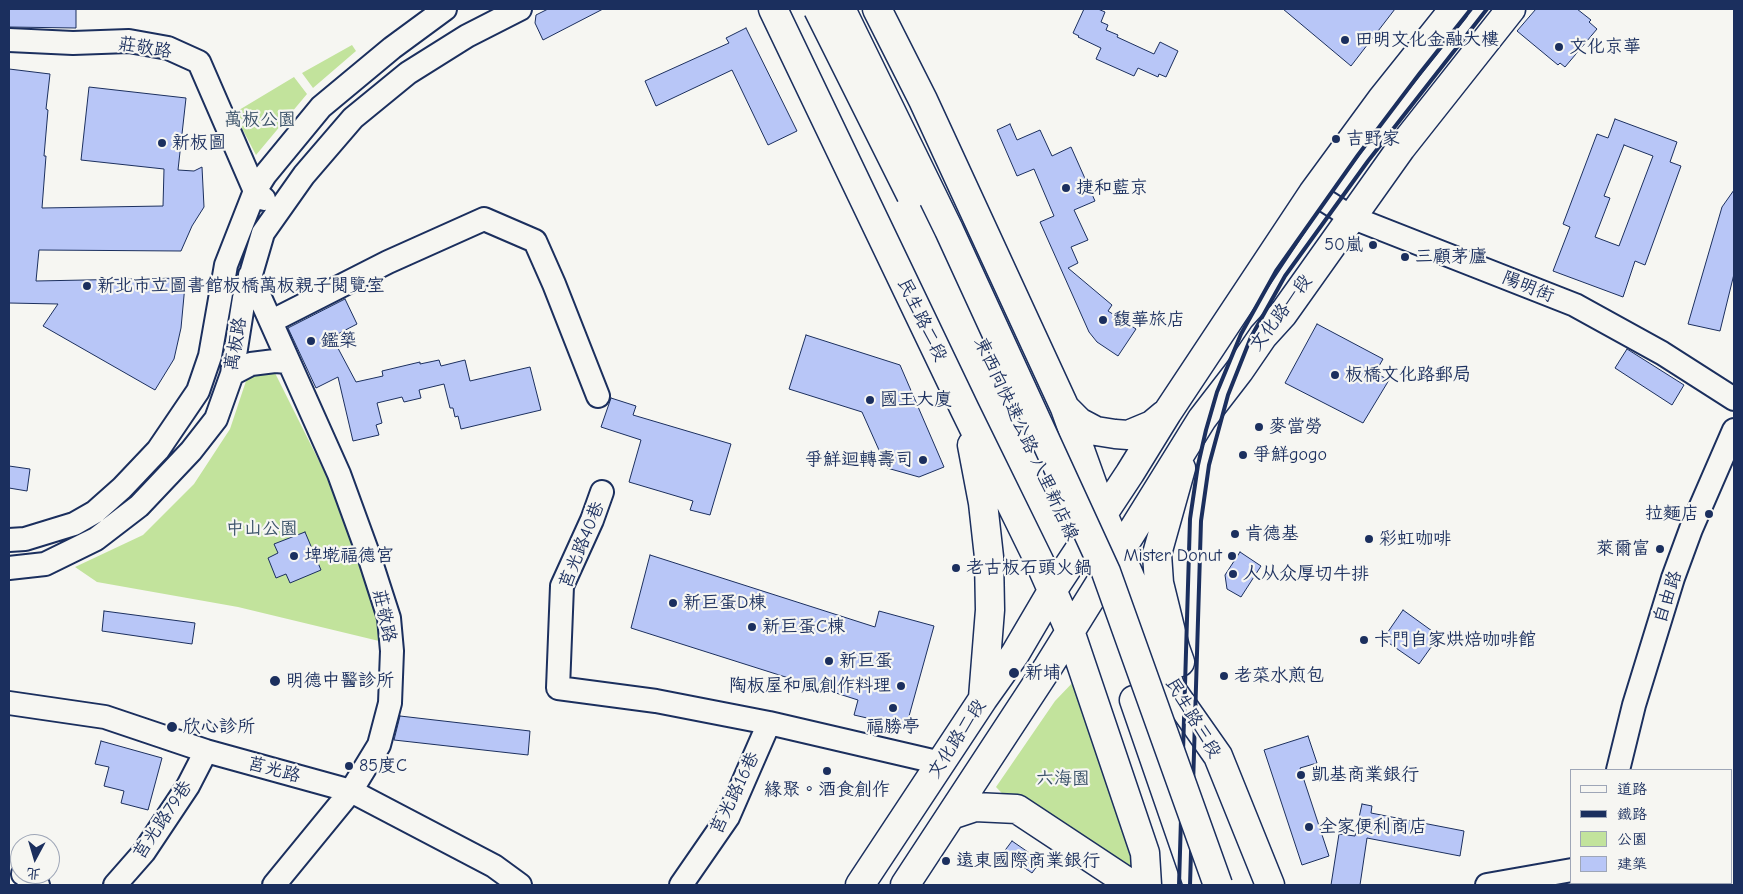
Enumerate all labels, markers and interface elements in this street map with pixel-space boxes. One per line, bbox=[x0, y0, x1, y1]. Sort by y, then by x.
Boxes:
place label: 田明文化金融大樓 bbox=[1355, 29, 1499, 51]
street label: 莊敬路 bbox=[117, 33, 173, 63]
marker: 田明文化金融大樓 bbox=[1339, 34, 1351, 46]
place label: 文化京華 bbox=[1569, 36, 1641, 58]
marker: 文化京華 bbox=[1553, 41, 1565, 53]
park label: 萬板公園 bbox=[224, 109, 296, 131]
place label: 吉野家 bbox=[1346, 128, 1400, 150]
place label: 新板圖 bbox=[172, 132, 226, 154]
marker: 吉野家 bbox=[1330, 133, 1342, 145]
marker: 新板圖 bbox=[156, 137, 168, 149]
place label: 捷和藍京 bbox=[1076, 177, 1148, 199]
marker: 捷和藍京 bbox=[1060, 182, 1072, 194]
place label: 50嵐 bbox=[1324, 234, 1363, 256]
marker: 50嵐 bbox=[1367, 239, 1379, 251]
place label: 三顧茅廬 bbox=[1415, 246, 1487, 268]
marker: 三顧茅廬 bbox=[1399, 251, 1411, 263]
street label: 陽明街 bbox=[1499, 267, 1557, 307]
street label: 文化路一段 bbox=[1245, 271, 1317, 355]
place label: 新北市立圖書館板橋萬板親子閱覽室 bbox=[97, 275, 385, 297]
street label: 民生路二段 bbox=[893, 275, 951, 365]
marker: 新北市立圖書館板橋萬板親子閱覽室 bbox=[81, 280, 93, 292]
place label: 馥華旅店 bbox=[1113, 309, 1185, 331]
marker: 馥華旅店 bbox=[1097, 314, 1109, 326]
street label: 萬板路 bbox=[221, 316, 251, 372]
place label: 鑑築 bbox=[321, 330, 357, 352]
street label: 東西向快速公路 八里新店線 bbox=[969, 334, 1083, 544]
marker: 鑑築 bbox=[305, 335, 317, 347]
place label: 板橋文化路郵局 bbox=[1345, 364, 1471, 386]
marker: 板橋文化路郵局 bbox=[1329, 369, 1341, 381]
place label: 國王大廈 bbox=[880, 389, 952, 411]
marker: 國王大廈 bbox=[864, 394, 876, 406]
place label: 麥當勞 bbox=[1269, 416, 1323, 438]
marker: 麥當勞 bbox=[1253, 421, 1265, 433]
place label: 爭鮮gogo bbox=[1253, 444, 1327, 466]
place label: 爭鮮迴轉壽司 bbox=[805, 449, 913, 471]
marker: 爭鮮gogo bbox=[1237, 449, 1249, 461]
marker: 爭鮮迴轉壽司 bbox=[917, 454, 929, 466]
street label: 莒光路40巷 bbox=[555, 498, 609, 592]
place label: 拉麵店 bbox=[1645, 503, 1699, 525]
marker: 拉麵店 bbox=[1703, 508, 1715, 520]
park label: 中山公園 bbox=[226, 518, 298, 540]
place label: 肯德基 bbox=[1245, 523, 1299, 545]
marker: 肯德基 bbox=[1229, 528, 1241, 540]
place label: 彩虹咖啡 bbox=[1379, 528, 1451, 550]
marker: 彩虹咖啡 bbox=[1363, 533, 1375, 545]
place label: 萊爾富 bbox=[1596, 538, 1650, 560]
marker: 萊爾富 bbox=[1654, 543, 1666, 555]
place label: 埤墘福德宮 bbox=[304, 545, 394, 567]
place label: Mister Donut bbox=[1123, 545, 1222, 567]
marker: 埤墘福德宮 bbox=[288, 550, 300, 562]
marker: Mister Donut bbox=[1226, 550, 1238, 562]
place label: 老古板石頭火鍋 bbox=[966, 557, 1092, 579]
marker: 老古板石頭火鍋 bbox=[950, 562, 962, 574]
place label: 人从众厚切牛排 bbox=[1243, 563, 1369, 585]
marker: 人从众厚切牛排 bbox=[1227, 568, 1239, 580]
street label: 自由路 bbox=[1649, 568, 1687, 626]
street label: 莊敬路 bbox=[368, 587, 400, 645]
place label: 新巨蛋D棟 bbox=[683, 592, 766, 614]
marker: 新巨蛋D棟 bbox=[667, 597, 679, 609]
place label: 新巨蛋C棟 bbox=[762, 616, 845, 638]
marker: 新巨蛋C棟 bbox=[746, 621, 758, 633]
place label: 卡門自家烘焙咖啡館 bbox=[1374, 629, 1536, 651]
marker: 卡門自家烘焙咖啡館 bbox=[1358, 634, 1370, 646]
place label: 新巨蛋 bbox=[839, 650, 893, 672]
marker: 新巨蛋 bbox=[823, 655, 835, 667]
place label: 新埔 bbox=[1025, 662, 1061, 684]
place label: 老菜水煎包 bbox=[1234, 665, 1324, 687]
marker: 新埔 bbox=[1007, 666, 1021, 680]
place label: 明德中醫診所 bbox=[286, 670, 394, 692]
marker: 老菜水煎包 bbox=[1218, 670, 1230, 682]
marker: 明德中醫診所 bbox=[268, 674, 282, 688]
street label: 民生路三段 bbox=[1161, 674, 1225, 762]
place label: 陶板屋和風創作料理 bbox=[729, 675, 891, 697]
marker: 陶板屋和風創作料理 bbox=[895, 680, 907, 692]
street label: 文化路二段 bbox=[923, 695, 991, 783]
marker: 福勝亭 bbox=[887, 702, 899, 714]
place label: 欣心診所 bbox=[183, 716, 255, 738]
place label: 福勝亭 bbox=[866, 716, 920, 738]
marker: 欣心診所 bbox=[165, 720, 179, 734]
street label: 莒光路16巷 bbox=[706, 748, 764, 838]
street label: 莒光路 bbox=[245, 753, 303, 787]
place label: 85度C bbox=[359, 755, 407, 777]
marker: 85度C bbox=[343, 760, 355, 772]
place label: 凱基商業銀行 bbox=[1311, 764, 1419, 786]
marker: 緣聚。酒食創作 bbox=[821, 765, 833, 777]
park label: 六海園 bbox=[1036, 768, 1090, 790]
marker: 凱基商業銀行 bbox=[1295, 769, 1307, 781]
legend bbox=[1570, 769, 1733, 884]
street label: 莒光路79巷 bbox=[129, 777, 197, 863]
place label: 緣聚。酒食創作 bbox=[764, 779, 890, 801]
text: 道路 bbox=[1617, 780, 1647, 798]
text: 鐵路 bbox=[1617, 805, 1647, 823]
place label: 全家便利商店 bbox=[1319, 816, 1427, 838]
marker: 全家便利商店 bbox=[1303, 821, 1315, 833]
text: 公園 bbox=[1617, 830, 1647, 848]
north arrow bbox=[10, 834, 60, 884]
place label: 遠東國際商業銀行 bbox=[956, 850, 1100, 872]
marker: 遠東國際商業銀行 bbox=[940, 855, 952, 867]
text: 建築 bbox=[1617, 855, 1647, 873]
text: 北 bbox=[26, 864, 41, 883]

